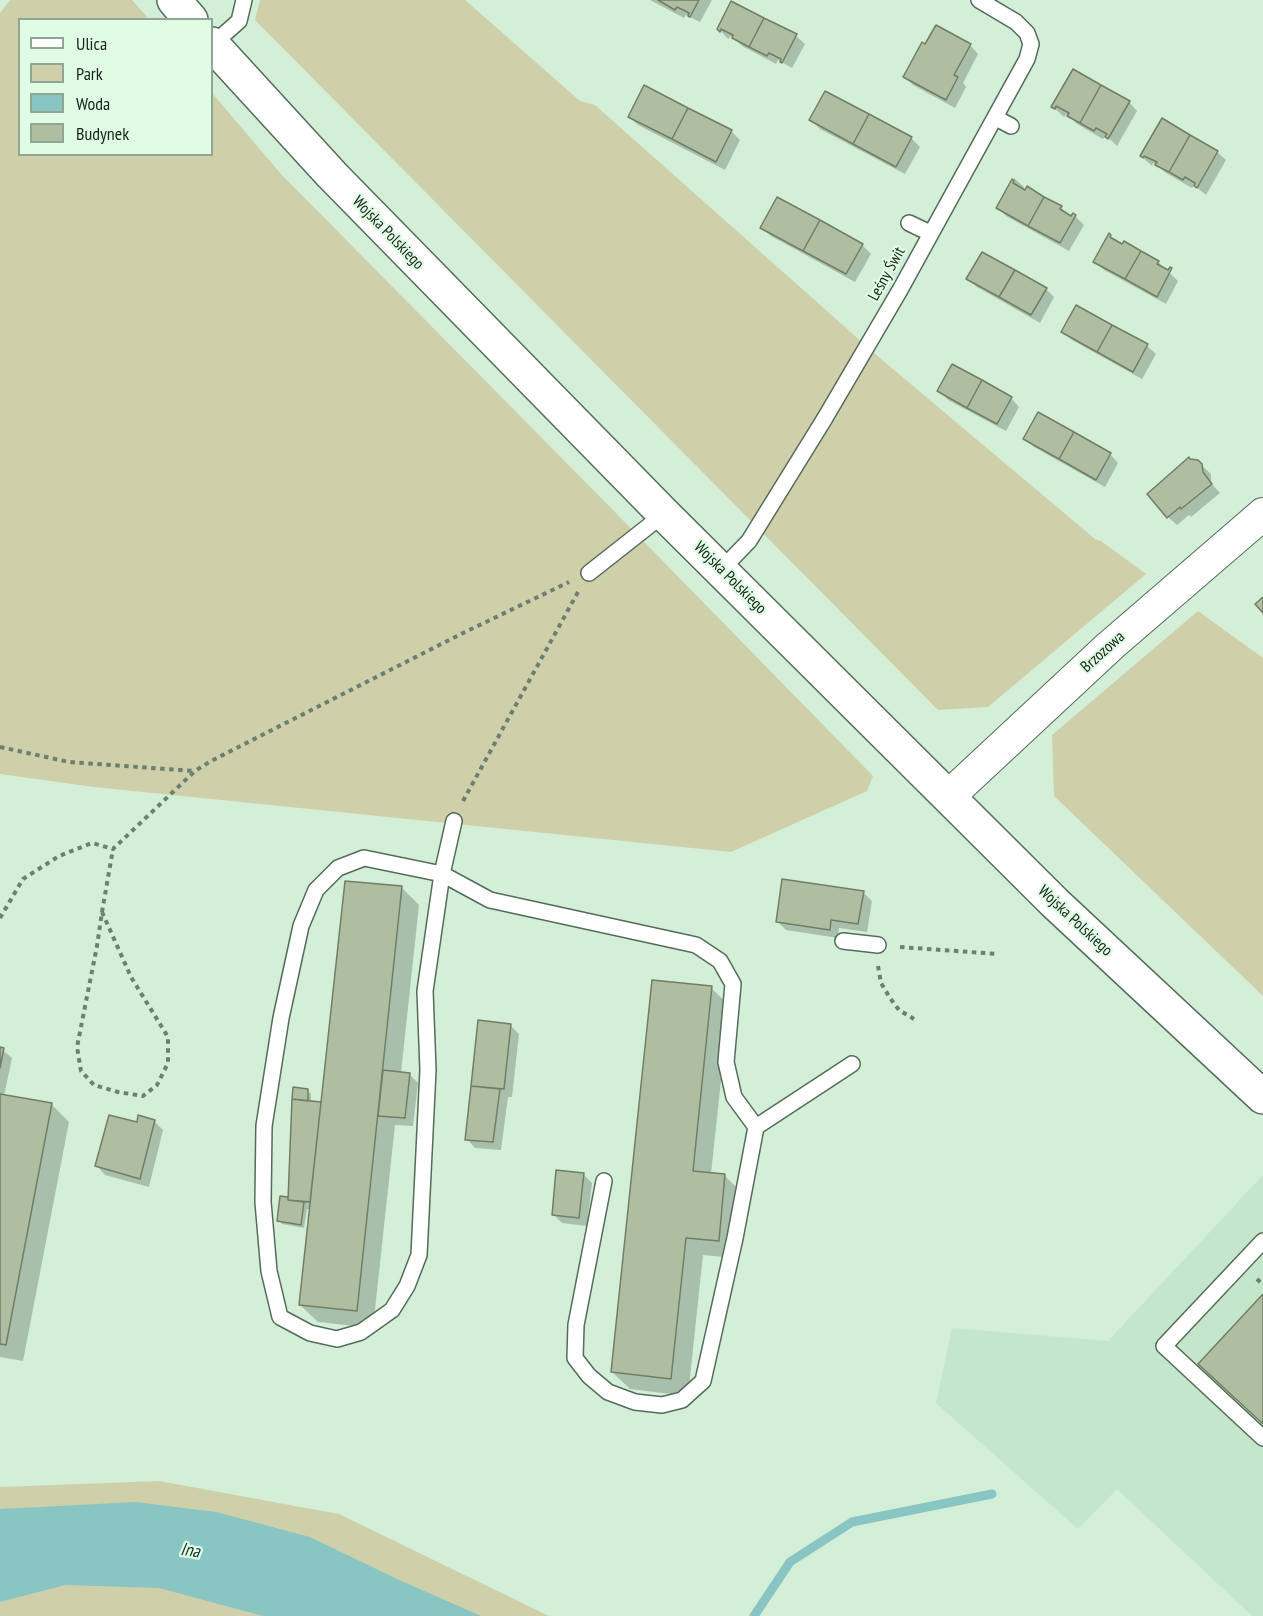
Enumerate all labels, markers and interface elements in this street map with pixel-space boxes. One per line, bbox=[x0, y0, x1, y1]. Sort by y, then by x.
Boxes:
legend bbox=[18, 18, 213, 156]
text: Ulica bbox=[76, 32, 107, 55]
text: Park bbox=[76, 62, 103, 85]
text: Woda bbox=[76, 92, 110, 115]
text: Budynek bbox=[76, 122, 129, 145]
street label: Wojska Polskiego bbox=[348, 192, 428, 274]
street label: Leśny Świt bbox=[864, 244, 910, 304]
street label: Wojska Polskiego bbox=[690, 538, 770, 618]
street label: Brzozowa bbox=[1077, 627, 1129, 677]
street label: Wojska Polskiego bbox=[1034, 882, 1116, 960]
water label: Ina bbox=[179, 1539, 201, 1563]

